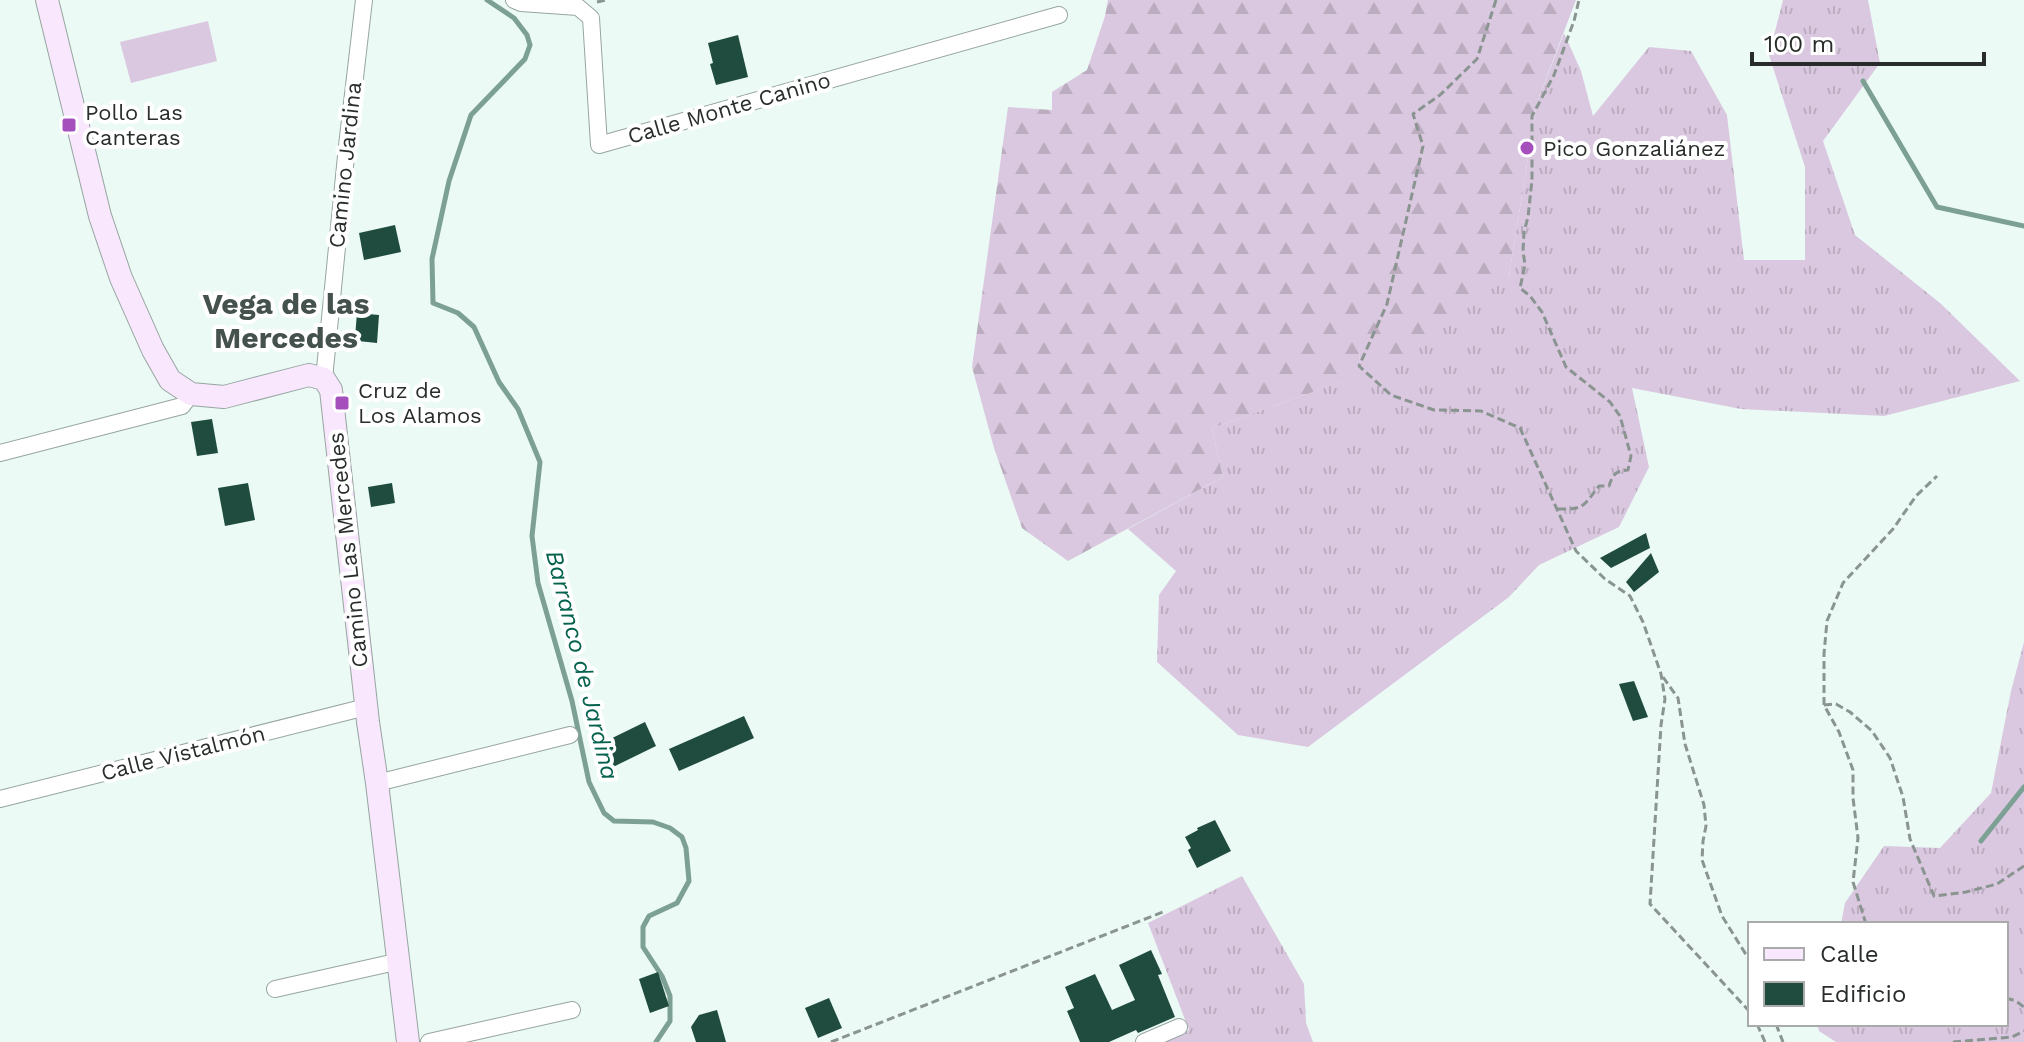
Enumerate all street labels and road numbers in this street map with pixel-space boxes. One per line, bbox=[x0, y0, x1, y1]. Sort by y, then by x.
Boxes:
street label: Calle Monte Canino bbox=[625, 67, 833, 149]
street label: Camino Jardina bbox=[324, 81, 366, 249]
street label: Camino Las Mercedes bbox=[323, 431, 373, 669]
street label: Calle Vistalmón bbox=[98, 721, 268, 785]

